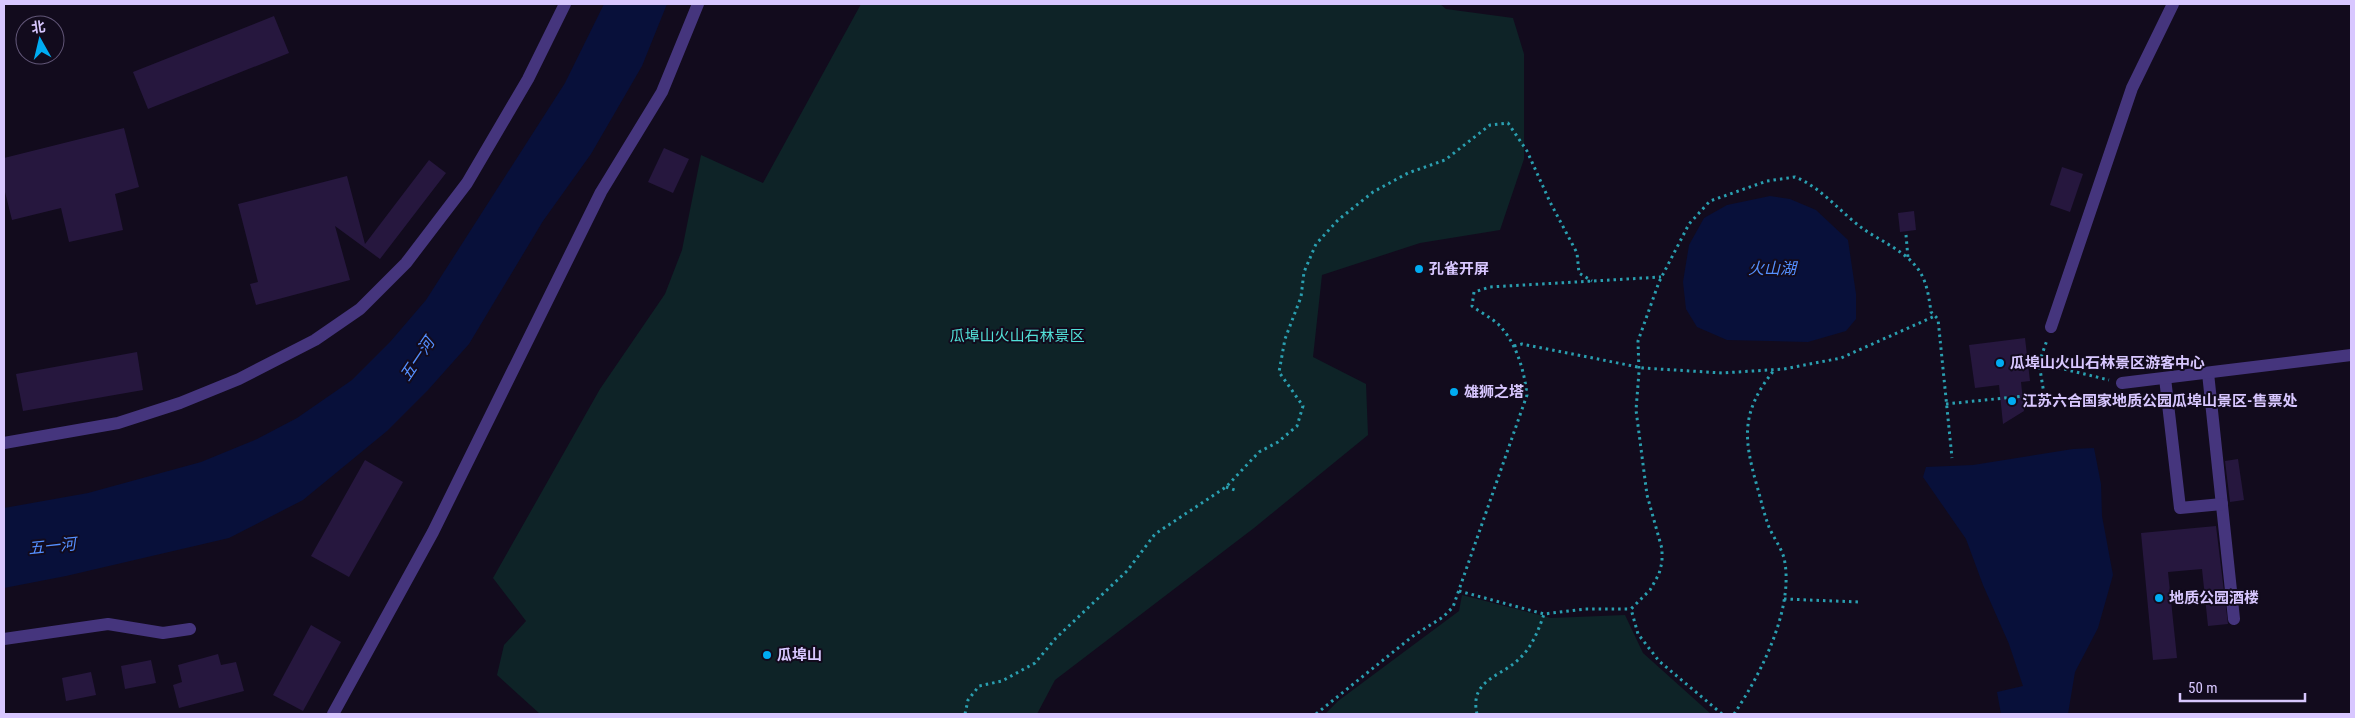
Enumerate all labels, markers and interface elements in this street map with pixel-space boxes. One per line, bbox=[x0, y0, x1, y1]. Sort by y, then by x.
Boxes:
north arrow bbox=[15, 15, 65, 65]
text: 北 bbox=[30, 18, 46, 36]
water label: 火山湖 bbox=[1748, 259, 1799, 278]
place label: 孔雀开屏 bbox=[1429, 260, 1489, 278]
marker: 孔雀开屏 bbox=[1413, 263, 1425, 275]
park label: 瓜埠山火山石林景区 bbox=[949, 327, 1085, 345]
water label: 五一河 bbox=[396, 331, 440, 384]
place label: 瓜埠山火山石林景区游客中心 bbox=[2010, 354, 2205, 372]
marker: 瓜埠山火山石林景区游客中心 bbox=[1994, 357, 2006, 369]
place label: 雄狮之塔 bbox=[1464, 383, 1524, 401]
marker: 雄狮之塔 bbox=[1448, 386, 1460, 398]
place label: 江苏六合国家地质公园瓜埠山景区-售票处 bbox=[2022, 392, 2297, 410]
marker: 江苏六合国家地质公园瓜埠山景区-售票处 bbox=[2006, 395, 2018, 407]
water label: 五一河 bbox=[27, 534, 80, 558]
place label: 地质公园酒楼 bbox=[2169, 589, 2259, 607]
marker: 地质公园酒楼 bbox=[2153, 592, 2165, 604]
place label: 瓜埠山 bbox=[777, 646, 822, 664]
marker: 瓜埠山 bbox=[761, 649, 773, 661]
scale bar bbox=[2180, 670, 2305, 702]
text: 50 m bbox=[2188, 679, 2218, 697]

